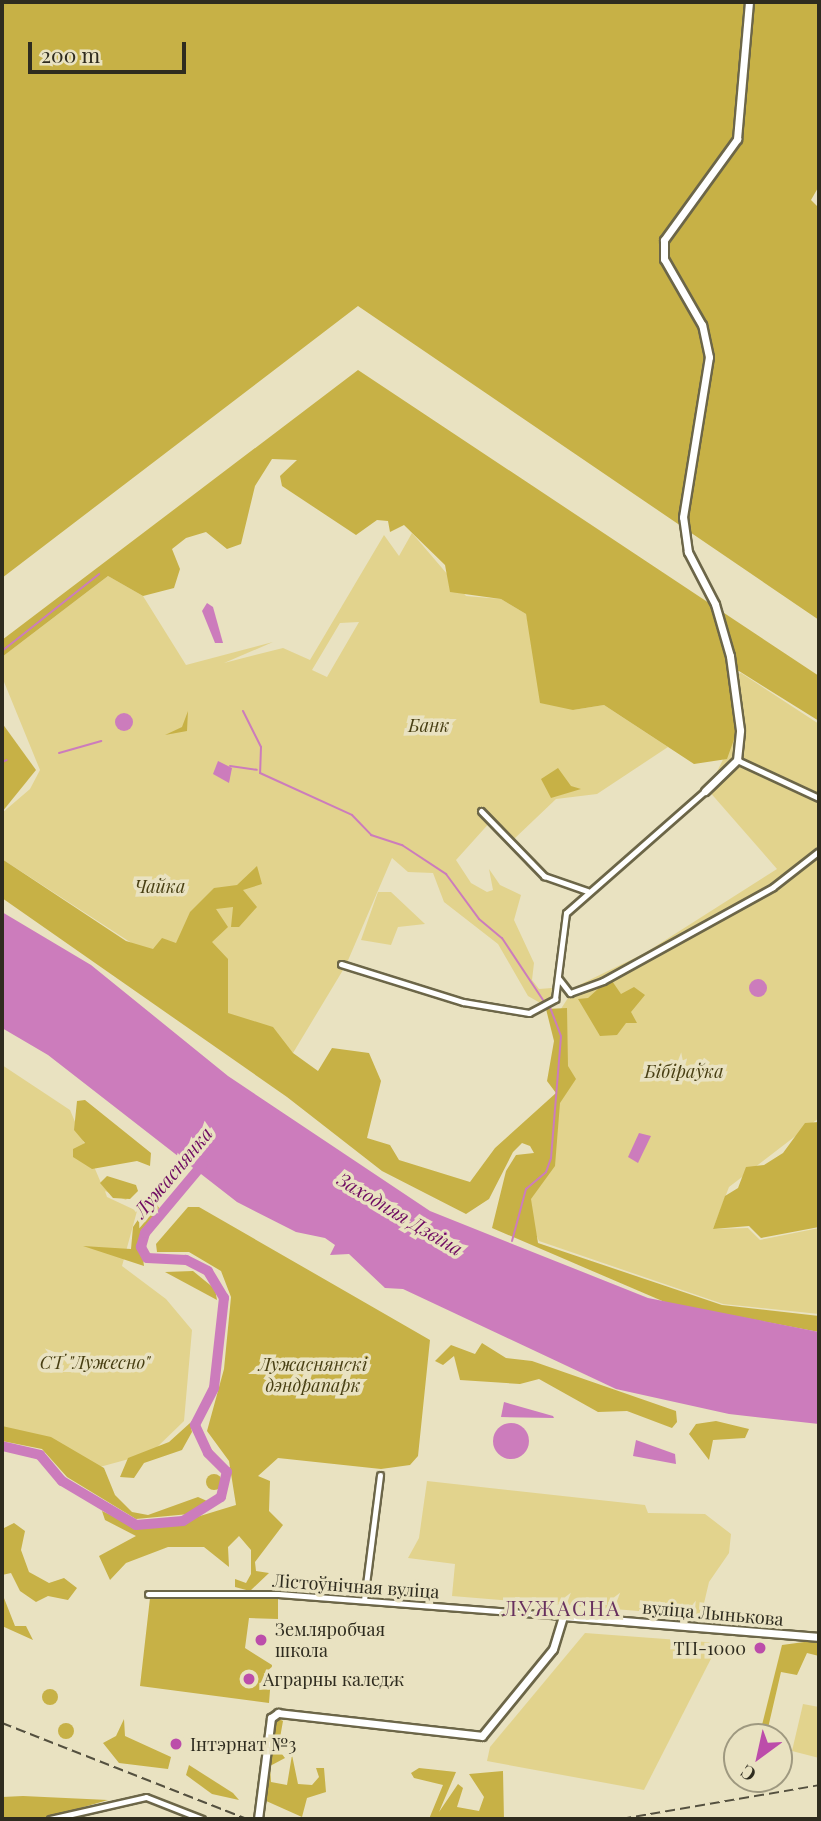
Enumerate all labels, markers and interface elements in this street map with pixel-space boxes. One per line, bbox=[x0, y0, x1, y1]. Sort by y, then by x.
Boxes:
scale bar bbox=[32, 28, 189, 72]
text: 200 m bbox=[41, 40, 100, 68]
park label: Банк bbox=[408, 714, 450, 736]
park label: Чайка bbox=[135, 875, 185, 897]
park label: Бібіраўка bbox=[644, 1060, 724, 1082]
water label: Лужаснянка bbox=[129, 1122, 217, 1222]
water label: Заходняя Дзвіна bbox=[333, 1168, 467, 1260]
park label: СТ "Лужесно" bbox=[40, 1351, 150, 1373]
park label: Лужаснянскі дэндрапарк bbox=[259, 1354, 367, 1396]
street label: Лістоўнічная вуліца bbox=[272, 1569, 440, 1603]
district label: ЛУЖАСНА bbox=[503, 1594, 621, 1620]
street label: вуліца Лынькова bbox=[641, 1596, 785, 1630]
place label: Земляробчая школа bbox=[275, 1619, 385, 1662]
marker: Земляробчая школа bbox=[253, 1632, 269, 1648]
place label: ТП-1000 bbox=[673, 1637, 746, 1659]
marker: ТП-1000 bbox=[752, 1640, 768, 1656]
place label: Аграрны каледж bbox=[263, 1668, 404, 1690]
marker: Аграрны каледж bbox=[241, 1671, 257, 1687]
north arrow bbox=[723, 1723, 793, 1793]
place label: Інтэрнат №3 bbox=[190, 1733, 296, 1755]
marker: Інтэрнат №3 bbox=[168, 1736, 184, 1752]
text: С bbox=[735, 1759, 760, 1788]

